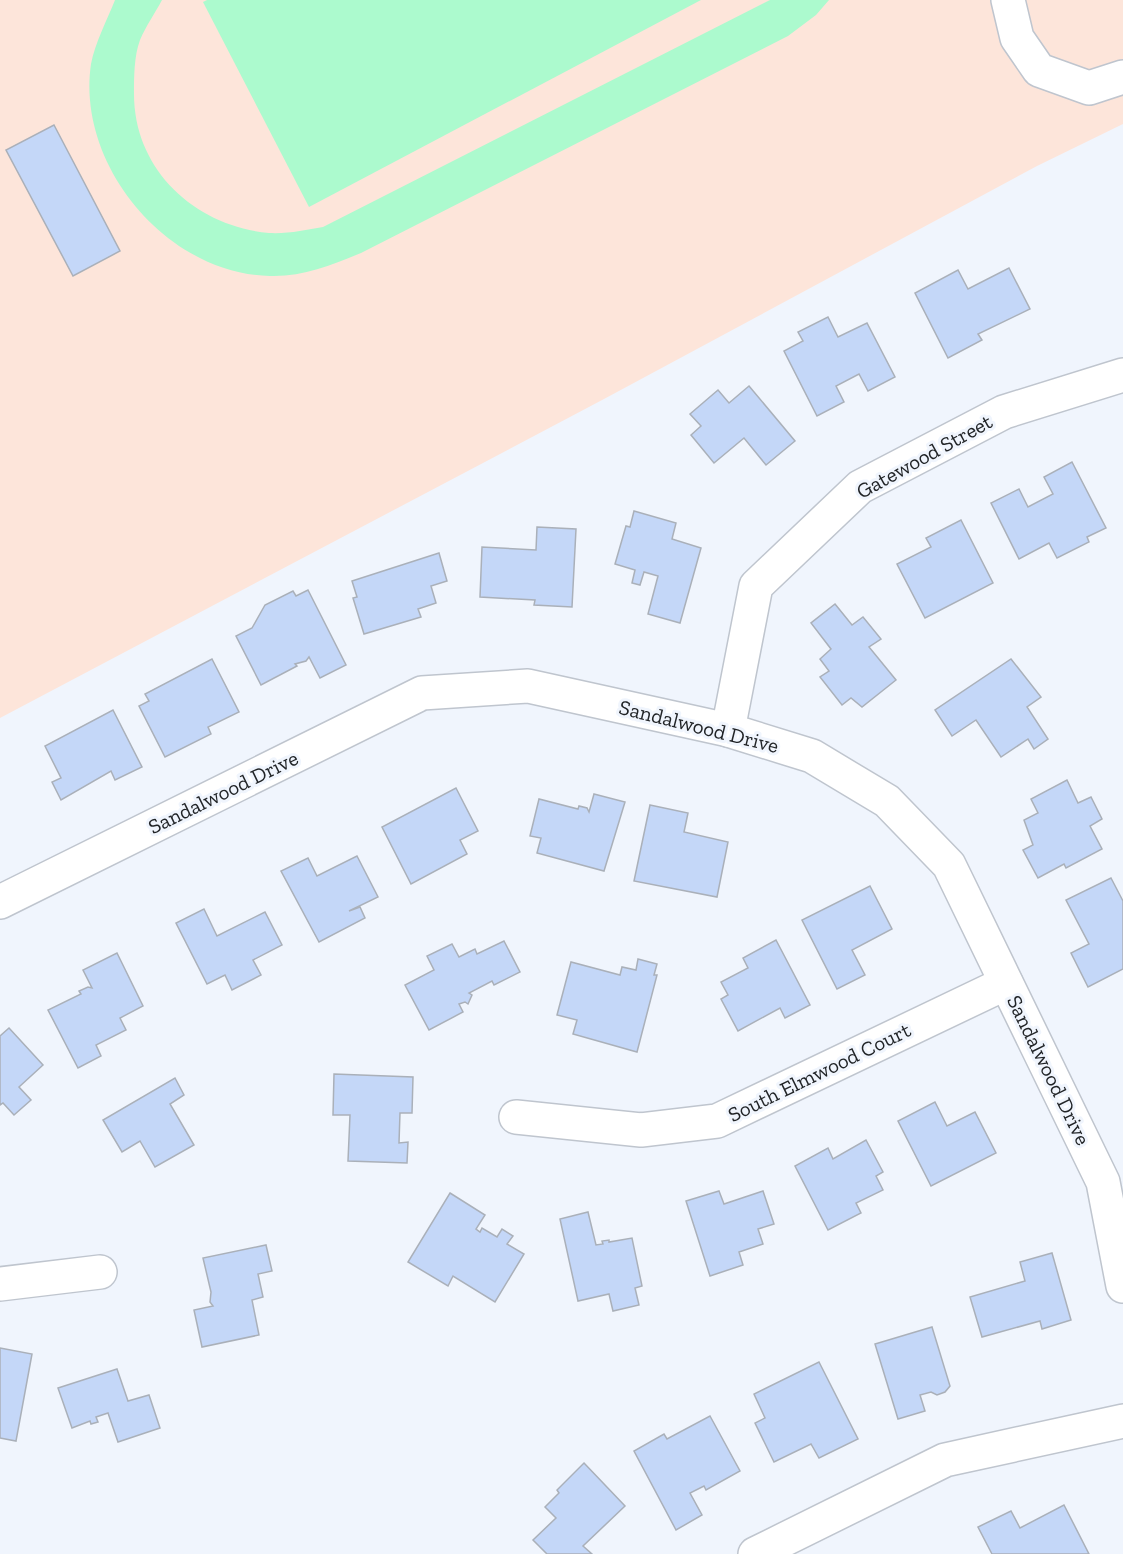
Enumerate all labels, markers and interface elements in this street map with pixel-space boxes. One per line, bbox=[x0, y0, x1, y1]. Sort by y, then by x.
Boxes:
street label: Gatewood Street bbox=[852, 408, 996, 504]
street label: Sandalwood Drive bbox=[617, 694, 781, 758]
street label: Sandalwood Drive bbox=[144, 745, 302, 839]
street label: Sandalwood Drive bbox=[1002, 991, 1096, 1149]
street label: South Elmwood Court bbox=[724, 1017, 915, 1127]

